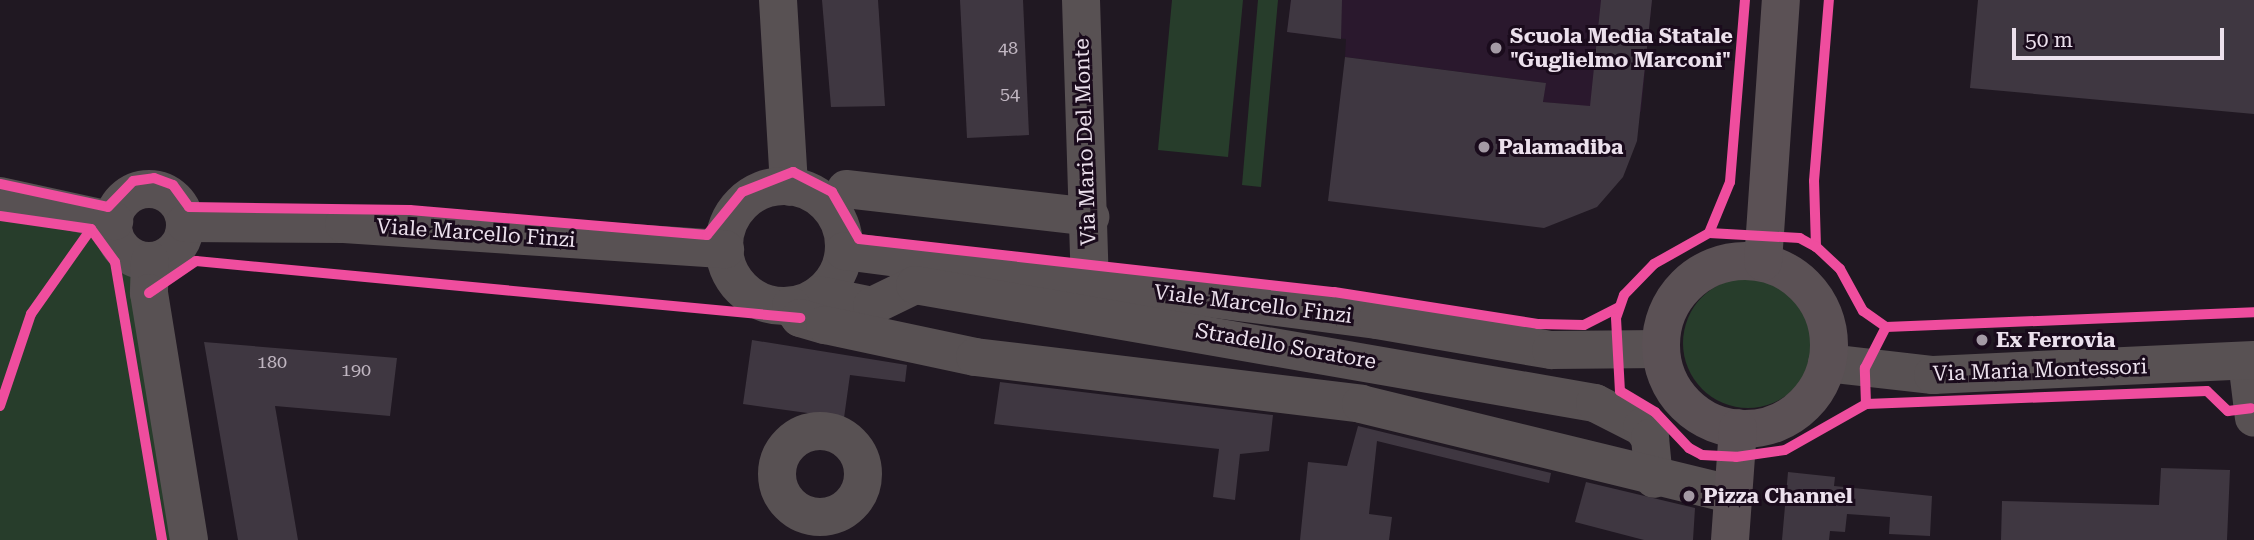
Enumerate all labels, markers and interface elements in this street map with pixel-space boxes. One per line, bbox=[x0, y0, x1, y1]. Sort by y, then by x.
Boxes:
scale bar bbox=[2016, 14, 2228, 58]
place label: Scuola Media Statale "Guglielmo Marconi" bbox=[1510, 23, 1733, 73]
text: 50 m bbox=[2025, 28, 2073, 52]
house number: 48 bbox=[998, 37, 1018, 59]
street label: Via Mario Del Monte bbox=[1069, 38, 1101, 246]
marker: Scuola Media Statale "Guglielmo Marconi" bbox=[1488, 40, 1504, 56]
house number: 54 bbox=[1000, 83, 1020, 105]
place label: Palamadiba bbox=[1498, 134, 1623, 160]
marker: Palamadiba bbox=[1476, 139, 1492, 155]
street label: Viale Marcello Finzi bbox=[376, 213, 576, 253]
street label: Viale Marcello Finzi bbox=[1153, 279, 1353, 329]
street label: Stradello Soratore bbox=[1194, 318, 1378, 374]
place label: Ex Ferrovia bbox=[1996, 327, 2115, 353]
marker: Ex Ferrovia bbox=[1974, 332, 1990, 348]
house number: 180 bbox=[257, 351, 287, 373]
street label: Via Maria Montessori bbox=[1932, 354, 2148, 386]
house number: 190 bbox=[341, 359, 371, 381]
place label: Pizza Channel bbox=[1703, 483, 1853, 509]
marker: Pizza Channel bbox=[1681, 488, 1697, 504]

